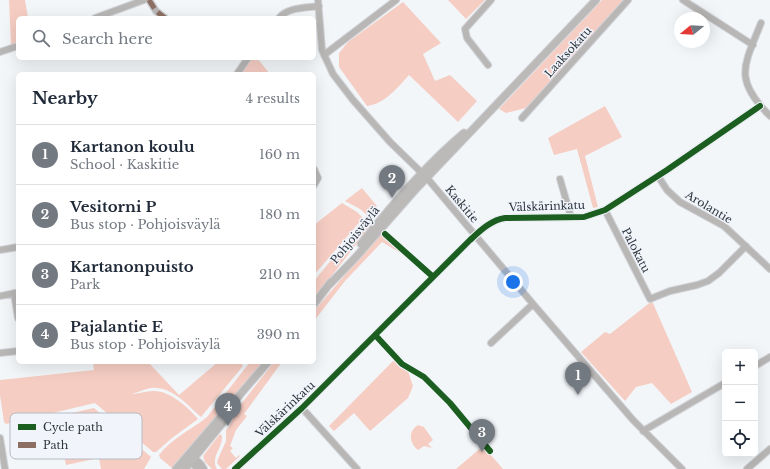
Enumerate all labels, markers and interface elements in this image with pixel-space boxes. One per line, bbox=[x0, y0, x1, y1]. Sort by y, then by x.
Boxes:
north arrow bbox=[674, 12, 710, 48]
search box bbox=[16, 16, 316, 60]
street label: Laaksokatu bbox=[542, 23, 595, 80]
icon: search bbox=[30, 27, 52, 49]
text: Search here bbox=[62, 29, 153, 48]
text: Nearby bbox=[32, 88, 98, 109]
text: 4 results bbox=[246, 90, 300, 107]
text: Kartanon koulu bbox=[70, 137, 195, 156]
text: 1 bbox=[42, 146, 48, 163]
text: 160 m bbox=[259, 146, 300, 163]
text: School · Kaskitie bbox=[70, 156, 179, 173]
pin: 2 bbox=[379, 165, 405, 198]
street label: Kaskitie bbox=[442, 182, 482, 226]
street label: Arolantie bbox=[682, 187, 735, 226]
text: Vesitorni P bbox=[70, 197, 156, 216]
street label: Välskärinkatu bbox=[508, 198, 586, 214]
street label: Pohjoisväylä bbox=[327, 203, 383, 267]
text: 2 bbox=[41, 206, 49, 223]
text: 180 m bbox=[259, 206, 300, 223]
text: Bus stop · Pohjoisväylä bbox=[70, 216, 221, 233]
street label: Palokatu bbox=[619, 225, 654, 275]
text: Kartanonpuisto bbox=[70, 257, 194, 276]
text: 3 bbox=[41, 266, 49, 283]
text: 210 m bbox=[259, 266, 300, 283]
your location bbox=[503, 272, 523, 292]
text: Park bbox=[70, 276, 100, 293]
text: Pajalantie E bbox=[70, 317, 163, 336]
text: 4 bbox=[41, 326, 49, 343]
text: 390 m bbox=[257, 326, 300, 343]
text: Bus stop · Pohjoisväylä bbox=[70, 336, 221, 353]
map controls bbox=[722, 349, 758, 457]
button: + bbox=[722, 349, 758, 385]
pin: 1 bbox=[565, 362, 591, 395]
street label: Välskärinkatu bbox=[252, 377, 318, 441]
button: − bbox=[722, 385, 758, 421]
pin: 4 bbox=[215, 393, 241, 426]
legend bbox=[10, 413, 142, 459]
pin: 3 bbox=[469, 419, 495, 452]
text: Cycle path bbox=[43, 420, 103, 434]
button: locate bbox=[722, 421, 758, 457]
text: Path bbox=[43, 438, 69, 452]

